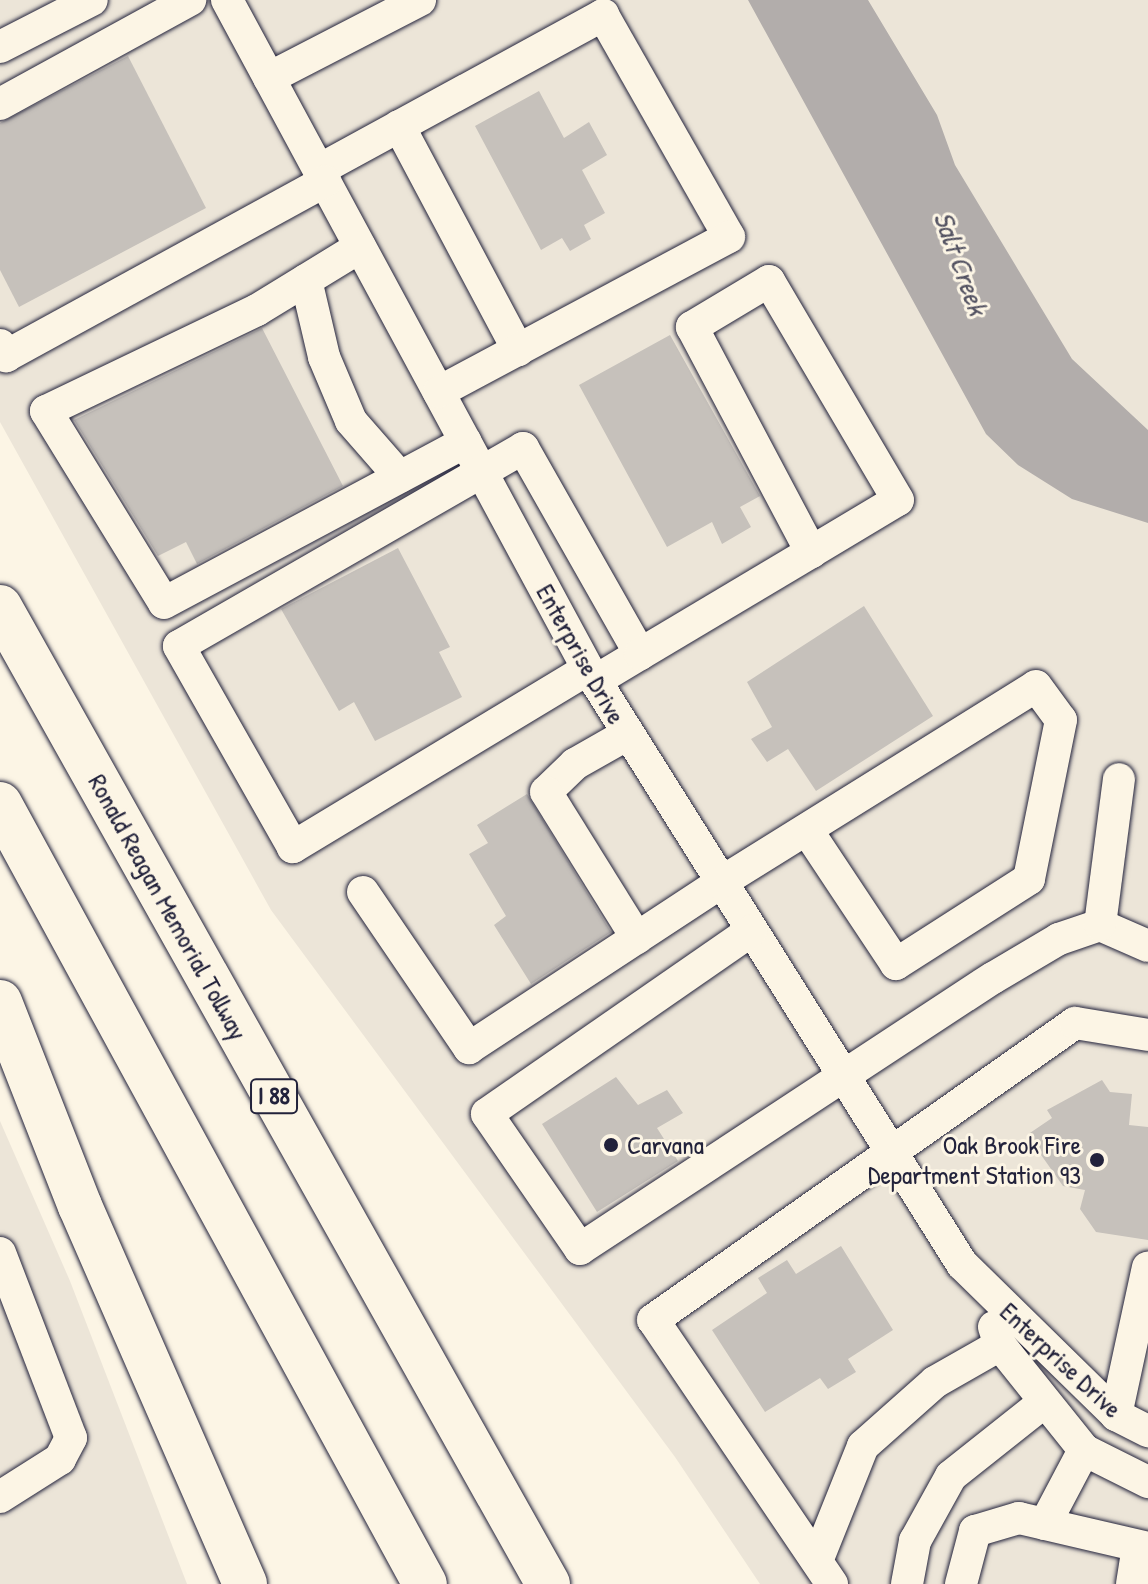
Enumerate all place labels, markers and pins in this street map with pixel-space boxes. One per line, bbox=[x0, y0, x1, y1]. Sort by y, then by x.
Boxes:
place label: Carvana bbox=[627, 1129, 704, 1161]
place label: Oak Brook Fire Department Station 93 bbox=[868, 1129, 1081, 1190]
marker: Carvana bbox=[602, 1136, 620, 1154]
marker: Oak Brook Fire Department Station 93 bbox=[1088, 1151, 1106, 1169]

